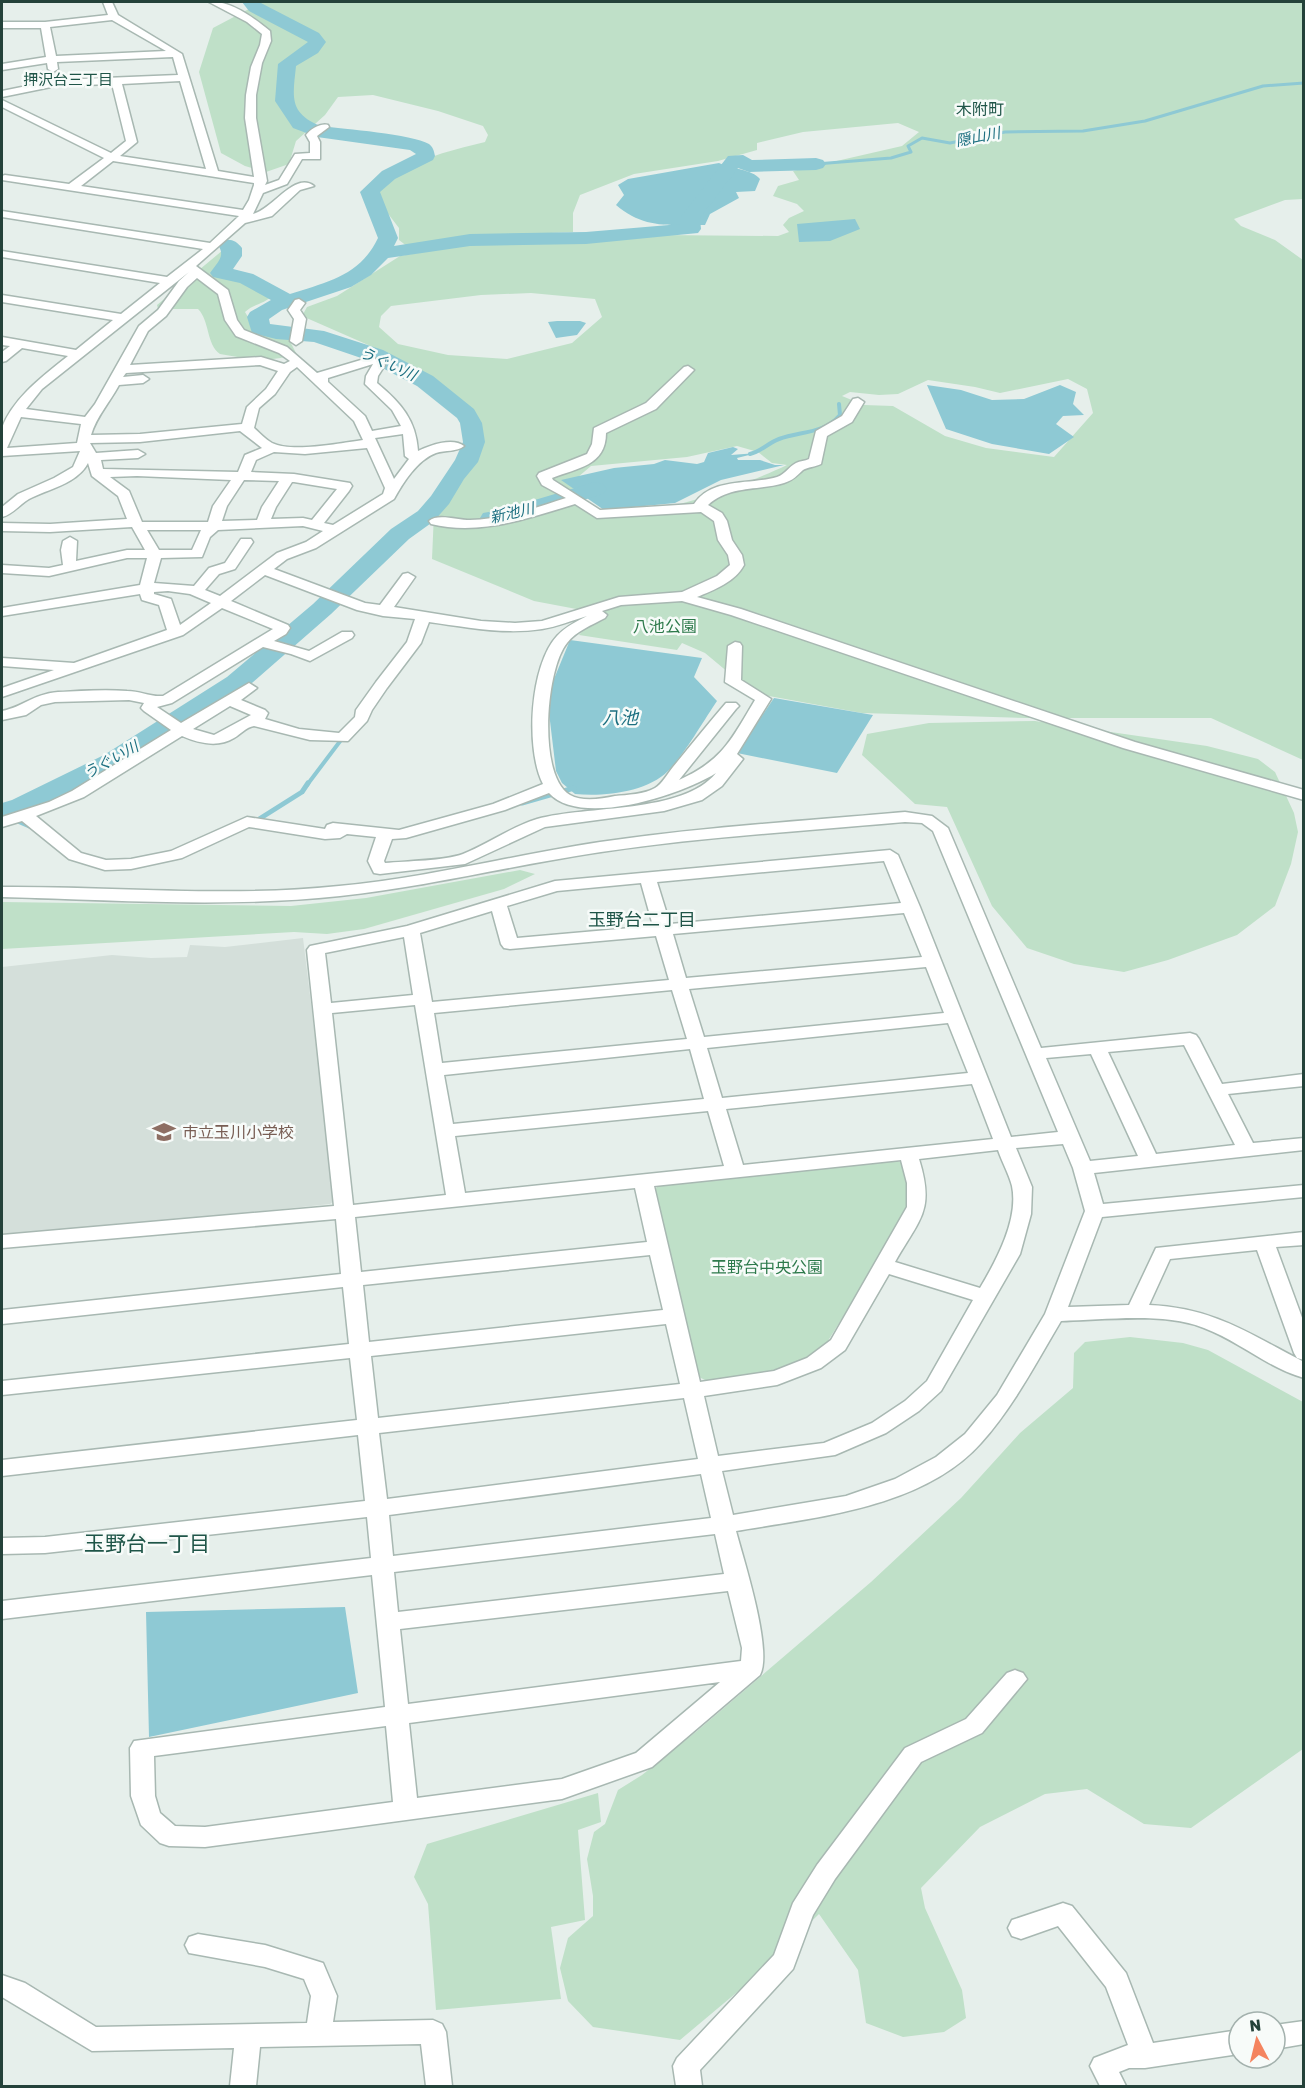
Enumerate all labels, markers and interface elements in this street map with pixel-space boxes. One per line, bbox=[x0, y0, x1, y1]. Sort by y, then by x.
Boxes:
district label: 押沢台三丁目 bbox=[23, 71, 113, 89]
district label: 木附町 bbox=[956, 100, 1004, 119]
water label: 隠山川 bbox=[954, 123, 1004, 150]
water label: うぐい川 bbox=[357, 344, 421, 385]
water label: 新池川 bbox=[488, 499, 538, 527]
park label: 八池公園 bbox=[633, 617, 697, 636]
water label: 八池 bbox=[602, 707, 640, 729]
water label: うぐい川 bbox=[80, 737, 143, 782]
district label: 玉野台二丁目 bbox=[588, 909, 696, 931]
school or university icon: 市立玉川小学校 bbox=[151, 1119, 177, 1145]
place label: 市立玉川小学校 bbox=[182, 1123, 294, 1142]
park label: 玉野台中央公園 bbox=[711, 1258, 823, 1277]
district label: 玉野台一丁目 bbox=[84, 1531, 210, 1556]
north arrow bbox=[1227, 2010, 1287, 2070]
text: N bbox=[1248, 2015, 1262, 2036]

